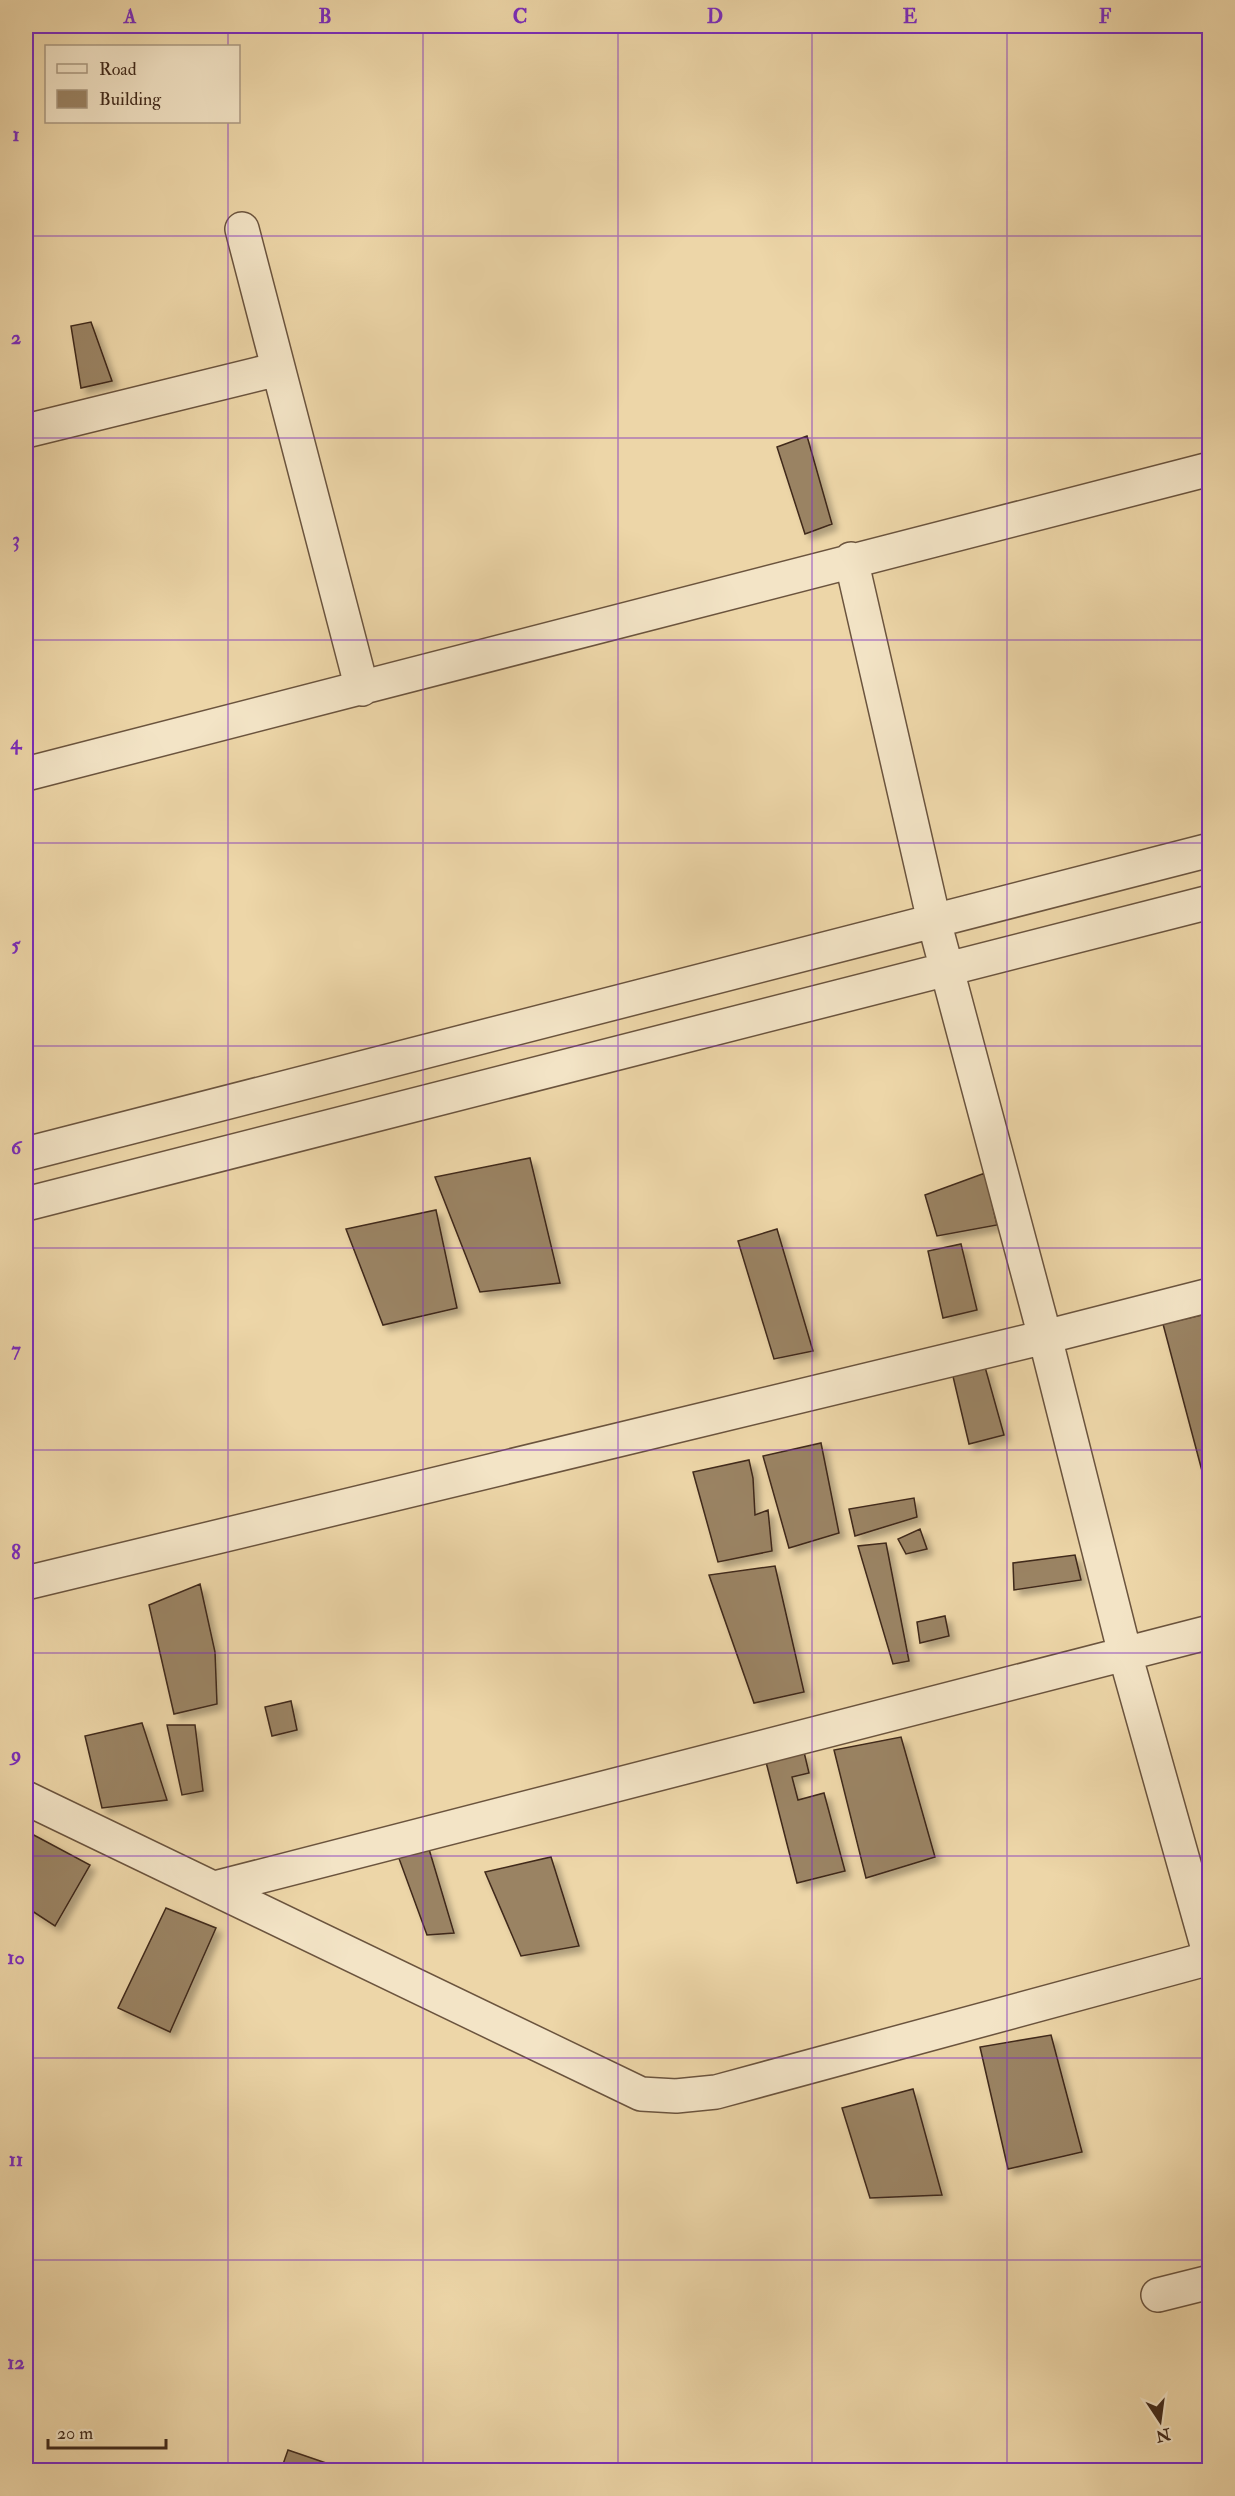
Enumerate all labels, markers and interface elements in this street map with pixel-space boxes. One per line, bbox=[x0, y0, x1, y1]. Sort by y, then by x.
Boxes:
text: A bbox=[123, 4, 137, 29]
text: B bbox=[318, 4, 332, 29]
text: C bbox=[513, 4, 527, 29]
text: D bbox=[707, 4, 723, 29]
text: E bbox=[903, 4, 918, 29]
text: F bbox=[1099, 4, 1112, 29]
legend bbox=[45, 45, 240, 123]
text: Road bbox=[99, 58, 137, 81]
text: Building bbox=[99, 88, 162, 111]
text: 1 bbox=[12, 122, 20, 147]
text: 2 bbox=[11, 325, 21, 350]
text: 3 bbox=[12, 527, 20, 552]
text: 4 bbox=[10, 730, 23, 755]
text: 5 bbox=[12, 932, 22, 957]
text: 6 bbox=[11, 1135, 23, 1160]
text: 7 bbox=[11, 1337, 21, 1362]
text: 8 bbox=[11, 1540, 21, 1565]
text: 9 bbox=[9, 1742, 21, 1767]
text: 10 bbox=[7, 1945, 25, 1970]
text: 11 bbox=[9, 2147, 23, 2172]
text: 12 bbox=[7, 2350, 25, 2375]
north arrow bbox=[1130, 2391, 1190, 2451]
scale bar bbox=[48, 2412, 166, 2450]
text: 20 m bbox=[57, 2422, 93, 2445]
text: N bbox=[1153, 2423, 1173, 2446]

